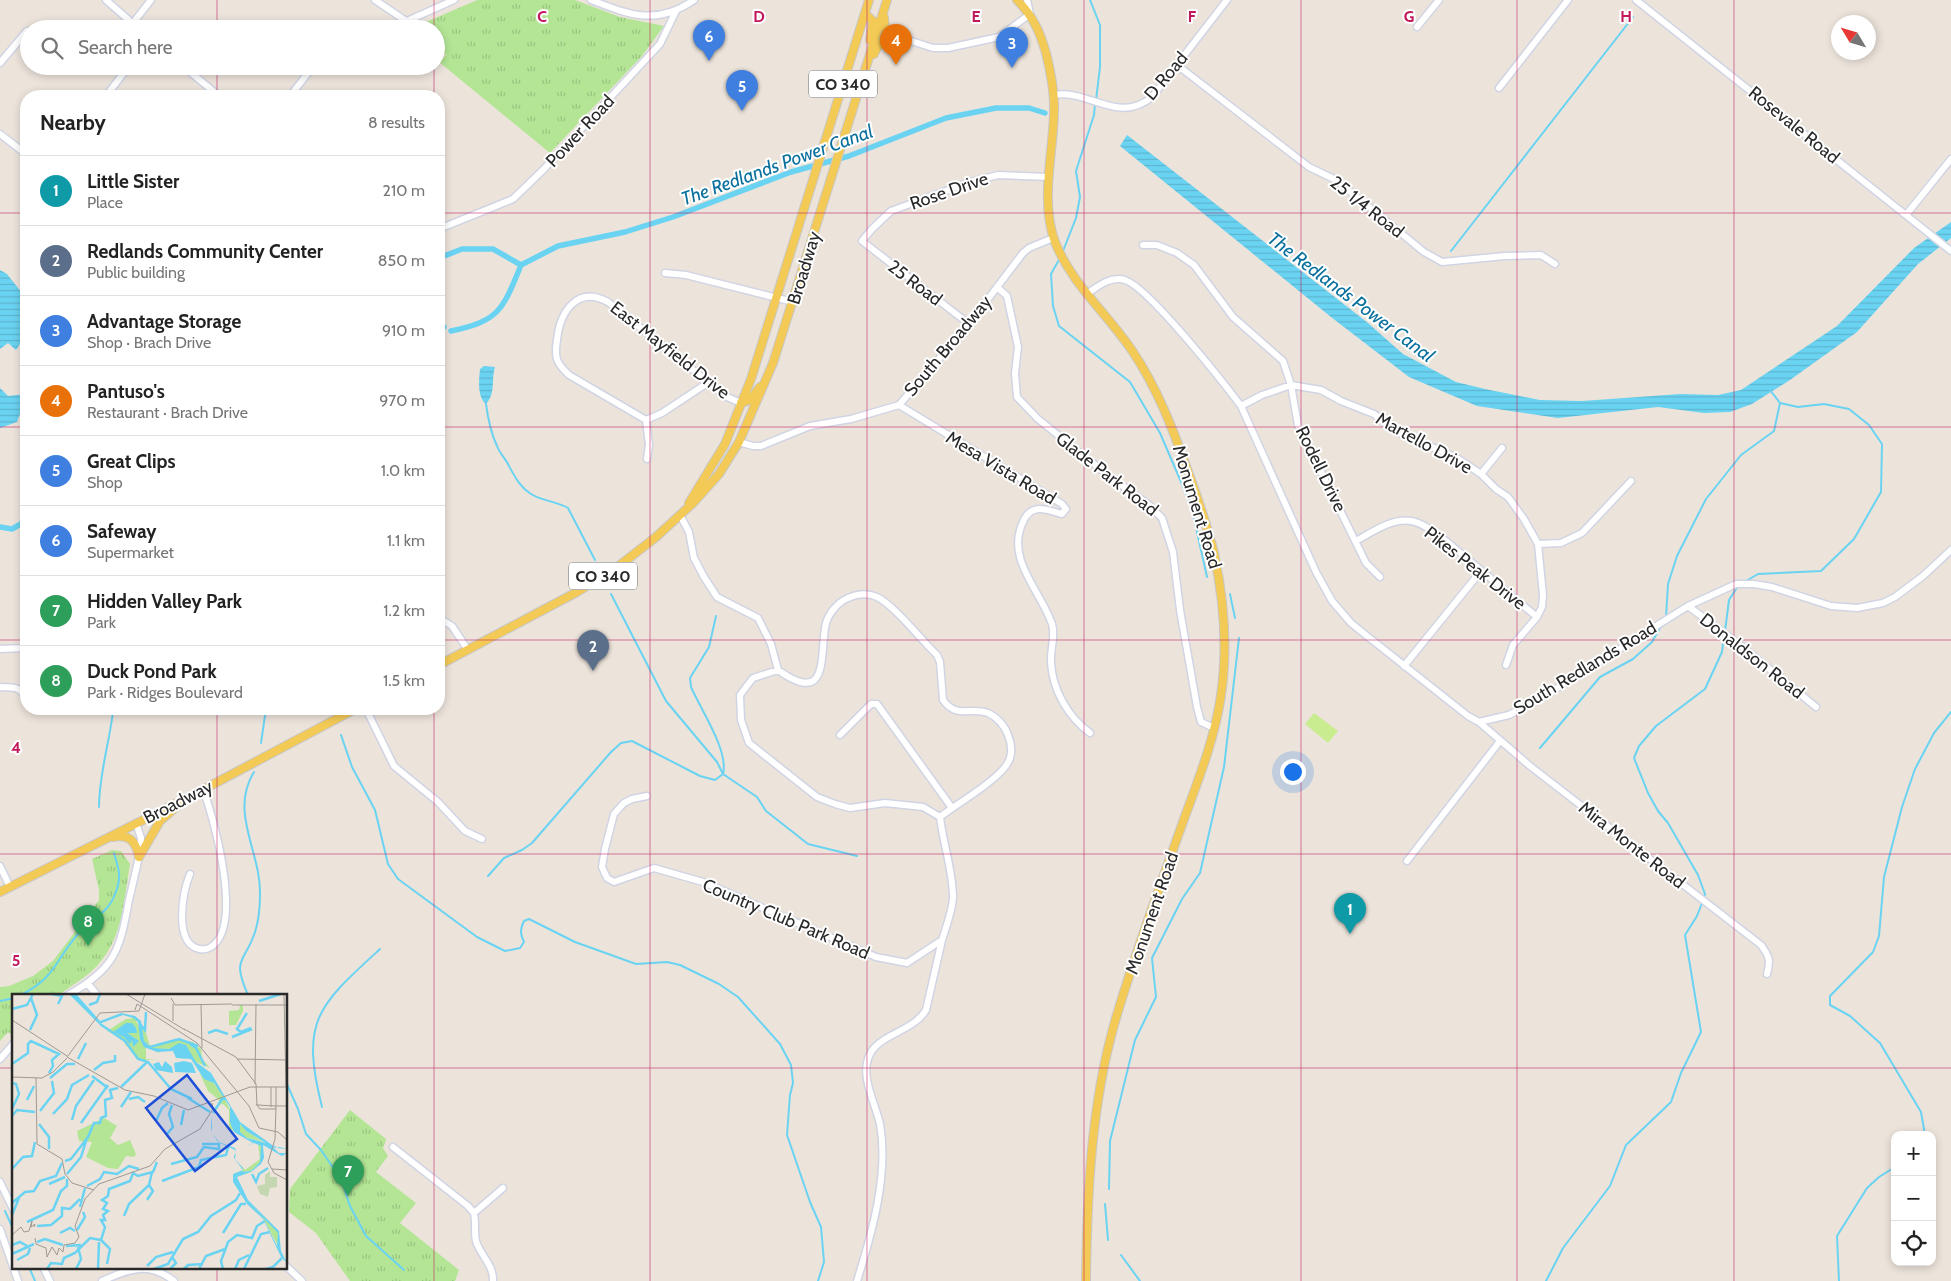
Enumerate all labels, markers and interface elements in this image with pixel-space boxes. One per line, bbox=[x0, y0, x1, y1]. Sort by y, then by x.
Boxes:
text: C bbox=[537, 7, 547, 26]
text: D bbox=[753, 7, 765, 26]
text: E bbox=[971, 7, 981, 26]
text: F bbox=[1188, 7, 1197, 26]
text: G bbox=[1404, 7, 1414, 26]
text: H bbox=[1620, 7, 1632, 26]
north arrow bbox=[1831, 15, 1876, 60]
search box bbox=[20, 20, 445, 75]
pin: 6 bbox=[693, 20, 725, 61]
pin: 4 bbox=[880, 24, 912, 65]
pin: 3 bbox=[996, 27, 1028, 68]
icon: search bbox=[38, 34, 66, 62]
text: Search here bbox=[78, 36, 172, 59]
street label: D Road bbox=[1140, 47, 1192, 105]
pin: 5 bbox=[726, 70, 758, 111]
road number: CO 340 bbox=[809, 70, 877, 98]
street label: Rosevale Road bbox=[1744, 82, 1844, 168]
street label: Power Road bbox=[541, 90, 619, 172]
text: Nearby bbox=[40, 110, 106, 135]
text: 8 results bbox=[368, 113, 425, 132]
water label: The Redlands Power Canal bbox=[678, 119, 877, 210]
street label: Rose Drive bbox=[907, 167, 991, 215]
text: Little Sister bbox=[87, 170, 179, 193]
street label: 25 1/4 Road bbox=[1326, 171, 1408, 243]
text: 1 bbox=[53, 181, 59, 200]
text: 210 m bbox=[383, 181, 425, 200]
text: Place bbox=[87, 193, 123, 212]
water label: The Redlands Power Canal bbox=[1263, 227, 1439, 368]
street label: Broadway bbox=[783, 229, 825, 307]
text: Redlands Community Center bbox=[87, 240, 323, 263]
text: 2 bbox=[52, 251, 60, 270]
text: 850 m bbox=[378, 251, 425, 270]
street label: 25 Road bbox=[884, 255, 946, 311]
text: Public building bbox=[87, 263, 185, 282]
street label: South Broadway bbox=[899, 291, 997, 401]
street label: East Mayfield Drive bbox=[606, 297, 734, 403]
text: Advantage Storage bbox=[87, 310, 241, 333]
text: 3 bbox=[52, 321, 60, 340]
text: 910 m bbox=[382, 321, 425, 340]
text: Shop · Brach Drive bbox=[87, 333, 211, 352]
text: Pantuso's bbox=[87, 380, 165, 403]
text: 4 bbox=[51, 391, 61, 410]
text: 970 m bbox=[379, 391, 425, 410]
text: Restaurant · Brach Drive bbox=[87, 403, 248, 422]
street label: Martello Drive bbox=[1372, 407, 1476, 479]
street label: Rodell Drive bbox=[1291, 423, 1351, 515]
street label: Mesa Vista Road bbox=[942, 426, 1060, 510]
street label: Glade Park Road bbox=[1052, 427, 1162, 521]
street label: Monument Road bbox=[1168, 443, 1226, 571]
text: Great Clips bbox=[87, 450, 176, 473]
text: 5 bbox=[52, 461, 60, 480]
text: 1.0 km bbox=[381, 461, 425, 480]
text: Shop bbox=[87, 473, 123, 492]
text: Safeway bbox=[87, 520, 157, 543]
street label: Pikes Peak Drive bbox=[1420, 522, 1530, 614]
text: 6 bbox=[52, 531, 61, 550]
text: 1.1 km bbox=[387, 531, 425, 550]
text: Supermarket bbox=[87, 543, 174, 562]
road number: CO 340 bbox=[569, 562, 637, 590]
text: Hidden Valley Park bbox=[87, 590, 242, 613]
text: 7 bbox=[52, 601, 60, 620]
text: 1.2 km bbox=[383, 601, 425, 620]
street label: Donaldson Road bbox=[1695, 608, 1809, 704]
text: Park bbox=[87, 613, 116, 632]
street label: South Redlands Road bbox=[1510, 617, 1660, 719]
pin: 2 bbox=[577, 630, 609, 671]
text: Duck Pond Park bbox=[87, 660, 217, 683]
text: 8 bbox=[51, 671, 61, 690]
text: 1.5 km bbox=[383, 671, 425, 690]
text: Park · Ridges Boulevard bbox=[87, 683, 243, 702]
text: 4 bbox=[11, 738, 21, 757]
your location bbox=[1280, 759, 1306, 785]
street label: Broadway bbox=[140, 775, 216, 829]
street label: Mira Monte Road bbox=[1574, 797, 1690, 893]
street label: Monument Road bbox=[1121, 849, 1183, 977]
street label: Country Club Park Road bbox=[699, 874, 873, 964]
pin: 1 bbox=[1334, 893, 1366, 934]
pin: 8 bbox=[72, 905, 104, 946]
text: 5 bbox=[12, 951, 20, 970]
inset map bbox=[12, 994, 288, 1268]
map controls bbox=[1891, 1131, 1936, 1266]
button: + bbox=[1891, 1131, 1936, 1176]
pin: 7 bbox=[332, 1155, 364, 1196]
button: − bbox=[1891, 1176, 1936, 1221]
button: locate bbox=[1891, 1221, 1936, 1266]

